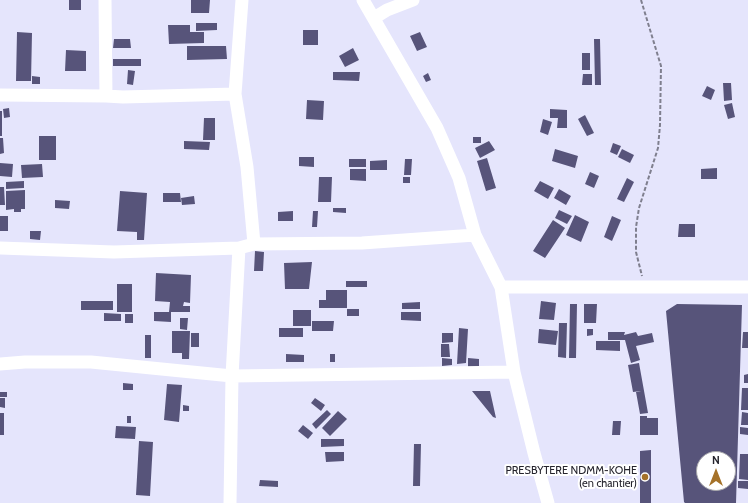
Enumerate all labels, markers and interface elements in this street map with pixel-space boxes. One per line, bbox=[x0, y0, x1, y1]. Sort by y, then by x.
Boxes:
north arrow bbox=[696, 451, 736, 491]
text: N bbox=[712, 453, 720, 467]
place label: PRESBYTERE NDMM-KOHE (en chantier) bbox=[505, 464, 637, 490]
marker: PRESBYTERE NDMM-KOHE (en chantier) bbox=[640, 472, 650, 482]

